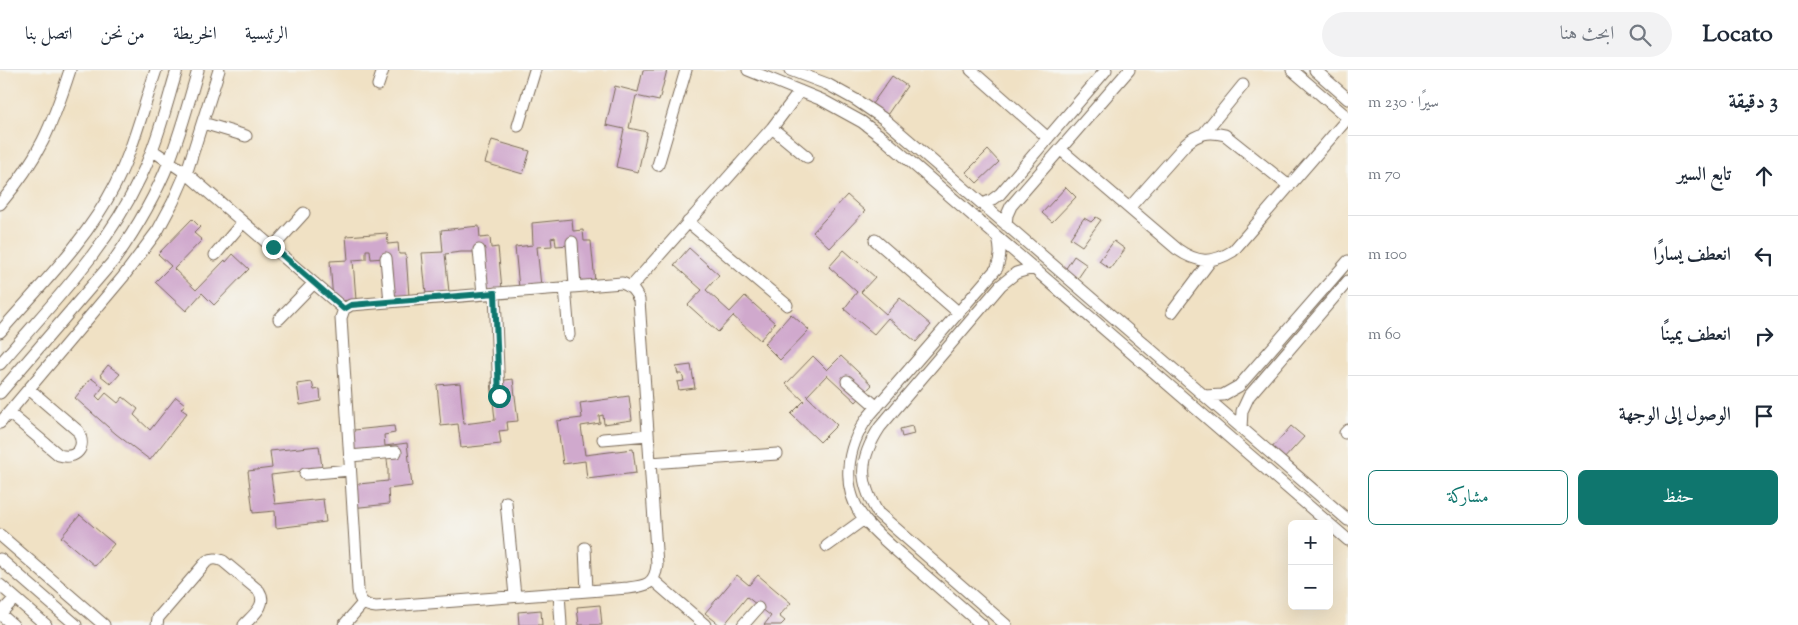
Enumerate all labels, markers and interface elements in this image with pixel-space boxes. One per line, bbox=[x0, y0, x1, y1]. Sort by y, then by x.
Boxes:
search box bbox=[1322, 12, 1672, 57]
text: Locato bbox=[1702, 18, 1773, 52]
text: ابحث هنا bbox=[1560, 21, 1614, 48]
icon: search bbox=[1626, 21, 1654, 49]
text: اتصل بنا bbox=[25, 22, 72, 48]
text: من نحن bbox=[100, 22, 145, 48]
text: الخريطة bbox=[173, 22, 217, 48]
text: الرئيسية bbox=[245, 22, 288, 48]
text: 3 دقيقة bbox=[1728, 88, 1778, 118]
text: سيرًا · 230 m bbox=[1368, 92, 1439, 115]
text: تابع السير bbox=[1677, 162, 1731, 189]
icon: ahead bbox=[1750, 162, 1778, 190]
text: 70 m bbox=[1368, 164, 1401, 187]
route end bbox=[262, 236, 285, 259]
text: انعطف يسارًا bbox=[1653, 242, 1731, 269]
icon: left bbox=[1750, 242, 1778, 270]
text: 100 m bbox=[1368, 244, 1407, 267]
text: انعطف يمينًا bbox=[1661, 322, 1731, 349]
icon: right bbox=[1750, 322, 1778, 350]
text: 60 m bbox=[1368, 324, 1401, 347]
route start bbox=[488, 385, 511, 408]
text: الوصول إلى الوجهة bbox=[1619, 402, 1731, 429]
icon: arrive bbox=[1750, 402, 1778, 430]
button: مشاركة bbox=[1368, 470, 1568, 525]
button: حفظ bbox=[1578, 470, 1778, 525]
map controls bbox=[1288, 520, 1333, 610]
button: + bbox=[1288, 520, 1333, 565]
button: − bbox=[1288, 565, 1333, 610]

